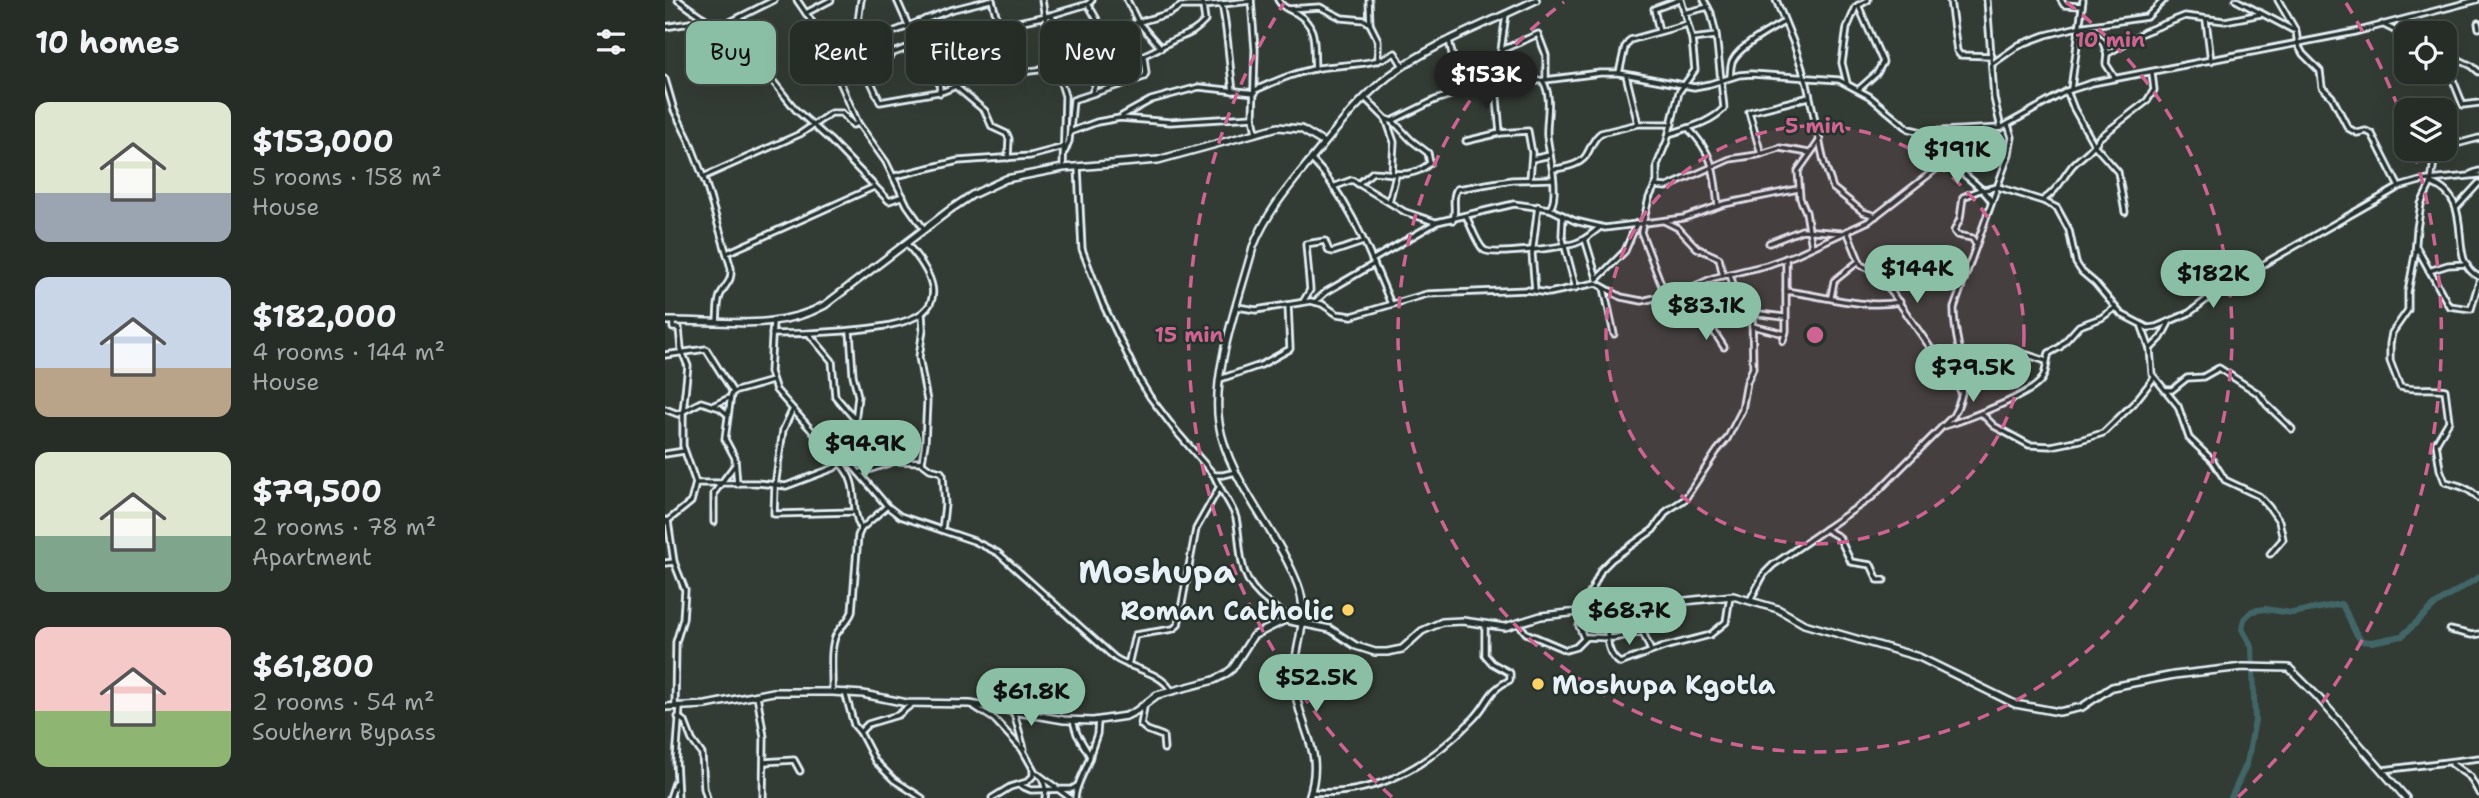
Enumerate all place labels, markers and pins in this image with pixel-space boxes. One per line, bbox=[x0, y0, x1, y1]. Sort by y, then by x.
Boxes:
pin: $153K bbox=[1437, 52, 1535, 111]
pin: $191K bbox=[1908, 127, 2006, 186]
pin: $144K bbox=[1868, 246, 1966, 305]
pin: $182K bbox=[2164, 250, 2262, 310]
pin: $83.1K bbox=[1649, 282, 1763, 342]
centre of rings bbox=[1803, 323, 1827, 347]
pin: $79.5K bbox=[1916, 344, 2030, 404]
pin: $94.9K bbox=[808, 420, 922, 480]
pin: $68.7K bbox=[1572, 588, 1686, 647]
place label: Roman Catholic bbox=[1120, 593, 1334, 628]
marker: Roman Catholic bbox=[1340, 602, 1356, 618]
pin: $52.5K bbox=[1259, 654, 1373, 714]
place label: Moshupa Kgotla bbox=[1552, 667, 1776, 702]
pin: $61.8K bbox=[974, 668, 1088, 728]
marker: Moshupa Kgotla bbox=[1530, 676, 1546, 692]

